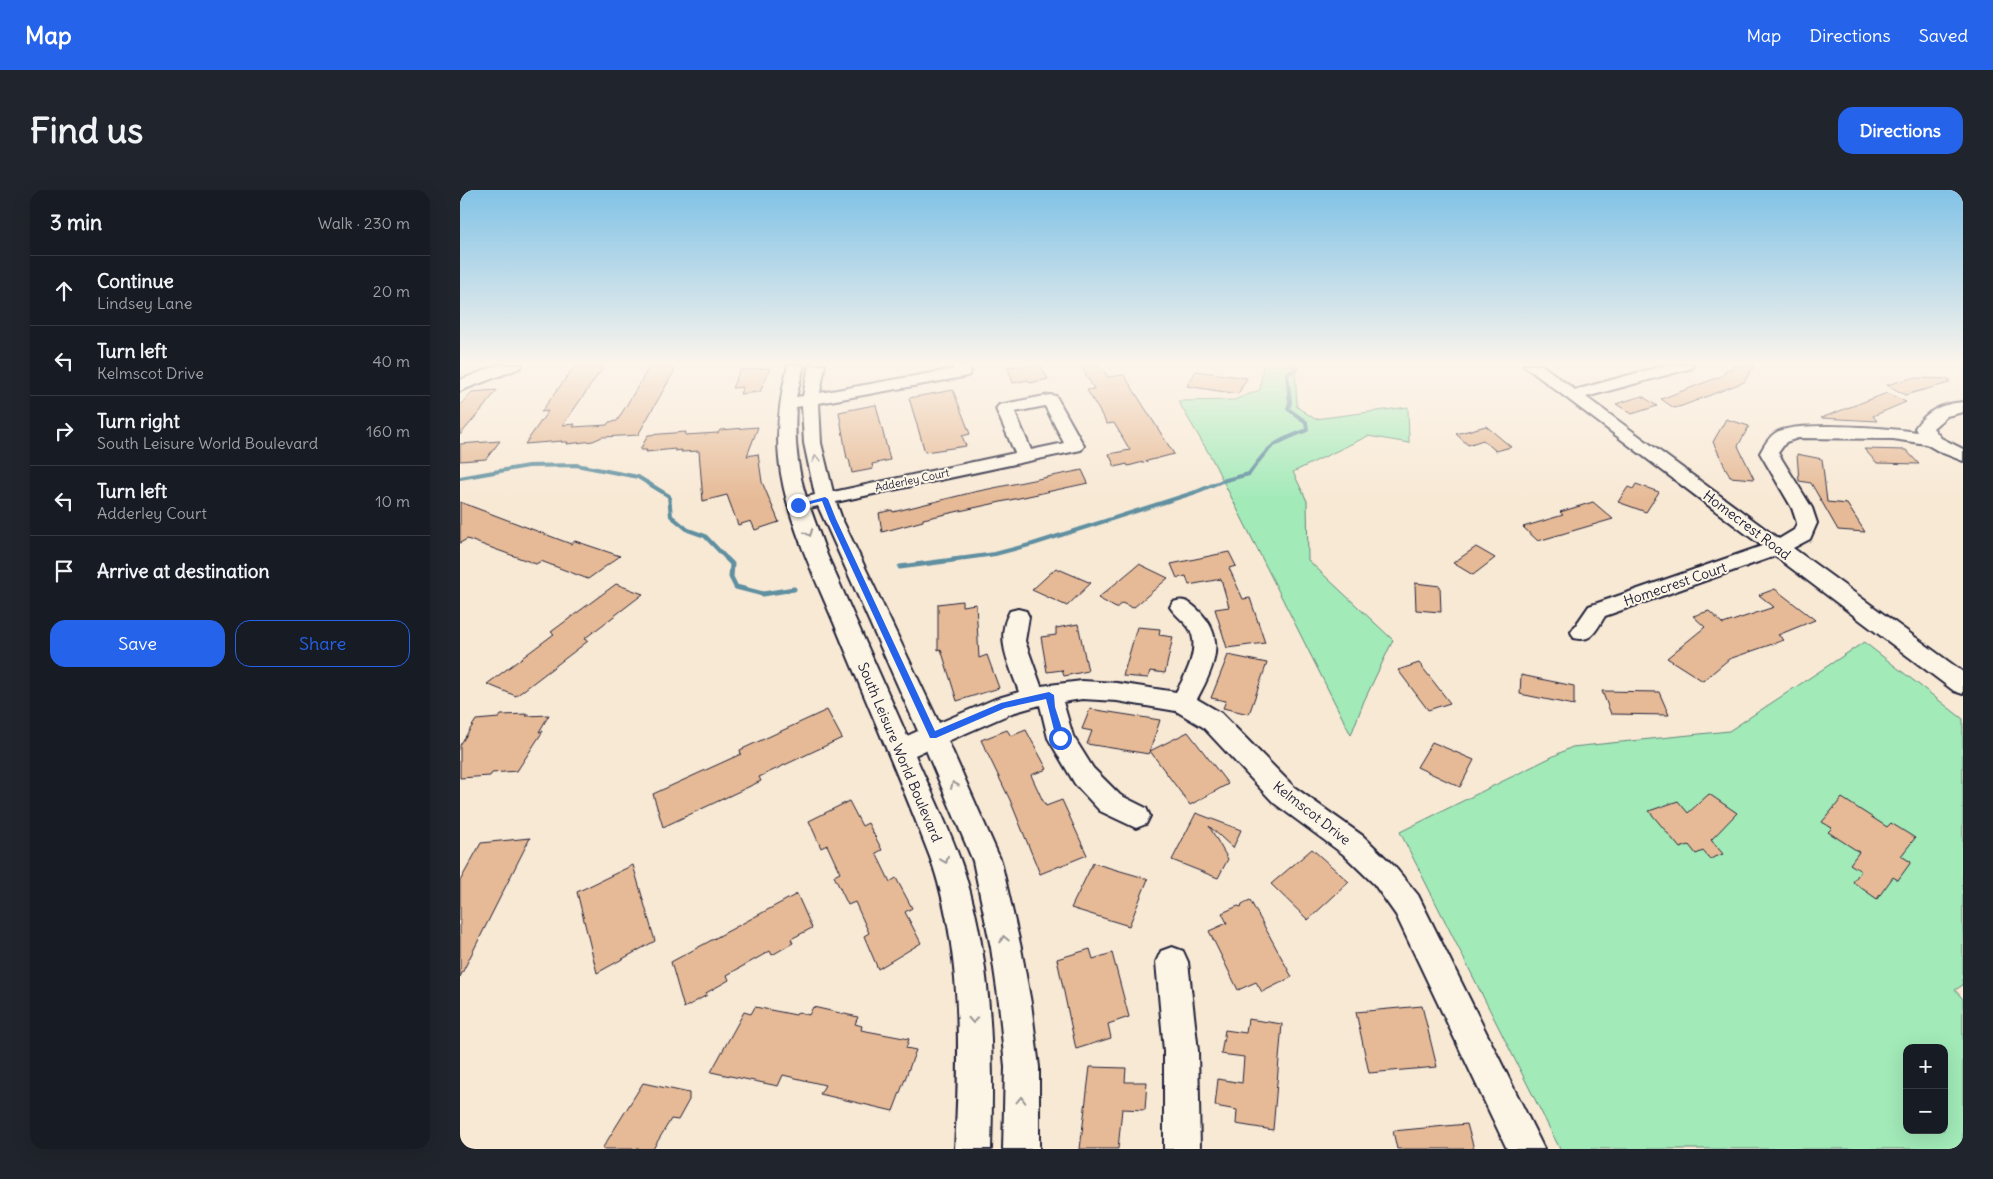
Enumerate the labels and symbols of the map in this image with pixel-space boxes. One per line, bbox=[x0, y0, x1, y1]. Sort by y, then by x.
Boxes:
one-way arrow bbox=[811, 455, 822, 464]
street label: Adderley Court bbox=[874, 465, 951, 495]
street label: Homecrest Road bbox=[1700, 486, 1794, 564]
route end bbox=[787, 494, 810, 517]
one-way arrow bbox=[803, 528, 813, 536]
street label: Homecrest Court bbox=[1621, 558, 1729, 610]
street label: South Leisure World Boulevard bbox=[854, 659, 946, 845]
route start bbox=[1049, 727, 1072, 750]
street label: Kelmscot Drive bbox=[1270, 777, 1354, 849]
one-way arrow bbox=[950, 781, 961, 790]
one-way arrow bbox=[939, 855, 949, 864]
one-way arrow bbox=[999, 935, 1010, 944]
one-way arrow bbox=[968, 1016, 979, 1024]
one-way arrow bbox=[1016, 1096, 1026, 1104]

